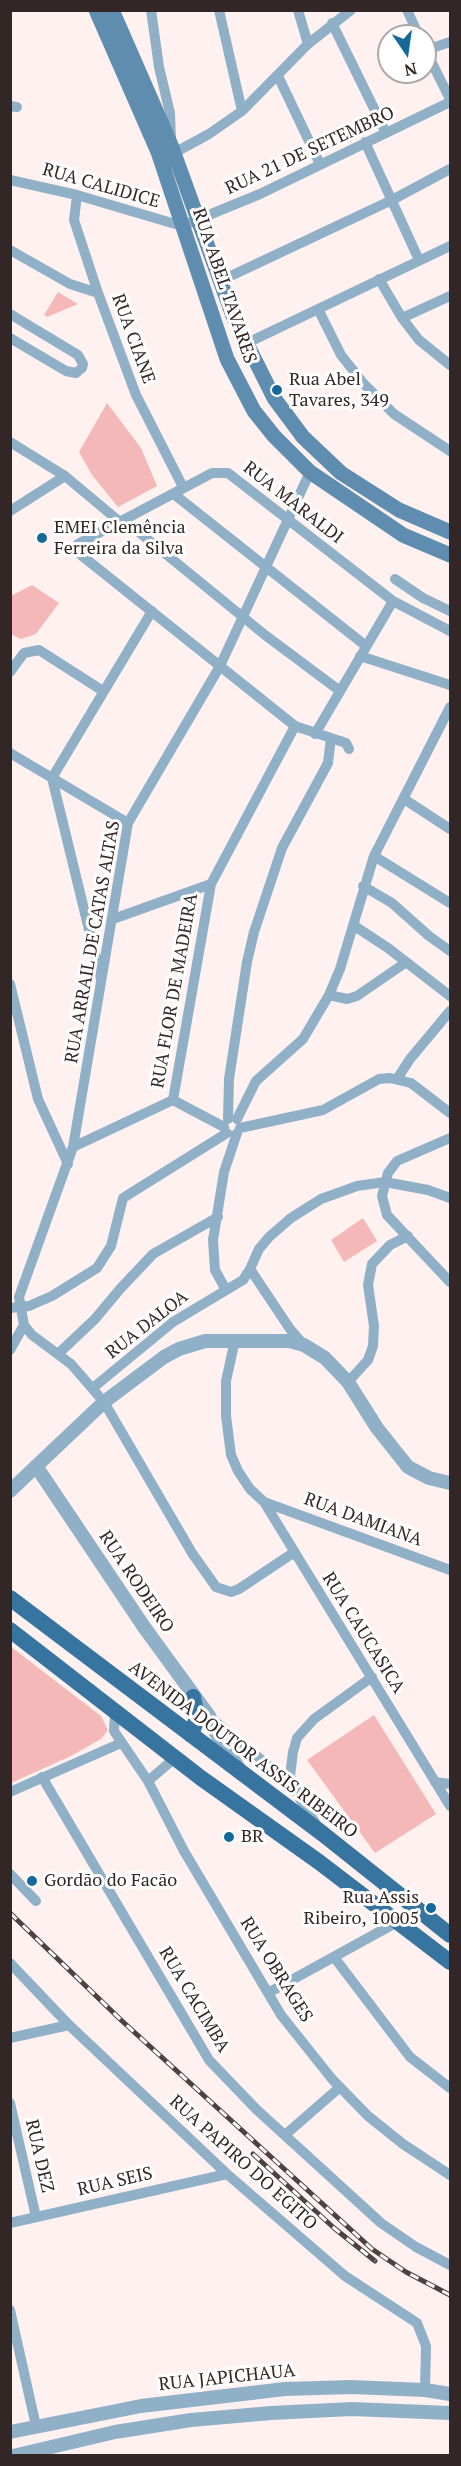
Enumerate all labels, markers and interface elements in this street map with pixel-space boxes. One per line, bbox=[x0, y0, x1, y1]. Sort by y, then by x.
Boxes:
north arrow bbox=[377, 24, 437, 84]
text: N bbox=[402, 58, 419, 82]
street label: RUA 21 DE SETEMBRO bbox=[222, 102, 398, 200]
street label: RUA CALIDICE bbox=[40, 159, 162, 213]
street label: RUA ABEL TAVARES bbox=[187, 206, 261, 366]
street label: RUA CIANE bbox=[107, 291, 159, 387]
place label: Rua Abel Tavares, 349 bbox=[289, 369, 389, 412]
marker: Rua Abel Tavares, 349 bbox=[270, 383, 284, 397]
street label: RUA MARALDI bbox=[239, 457, 347, 549]
place label: EMEI Clemência Ferreira da Silva bbox=[54, 517, 186, 560]
marker: EMEI Clemência Ferreira da Silva bbox=[35, 531, 49, 545]
street label: RUA ARRAIL DE CATAS ALTAS bbox=[61, 819, 125, 1065]
street label: RUA FLOR DE MADEIRA bbox=[147, 892, 203, 1090]
street label: RUA DALOA bbox=[102, 1286, 192, 1364]
street label: RUA DAMIANA bbox=[301, 1489, 425, 1551]
street label: RUA RODEIRO bbox=[94, 1527, 178, 1637]
street label: RUA CAUCASICA bbox=[317, 1568, 409, 1698]
street label: AVENIDA DOUTOR ASSIS RIBEIRO bbox=[124, 1657, 362, 1843]
place label: BR bbox=[241, 1826, 264, 1848]
marker: BR bbox=[222, 1830, 236, 1844]
place label: Gordão do Facão bbox=[44, 1870, 177, 1892]
marker: Gordão do Facão bbox=[25, 1874, 39, 1888]
place label: Rua Assis Ribeiro, 10005 bbox=[304, 1887, 419, 1930]
marker: Rua Assis Ribeiro, 10005 bbox=[424, 1901, 438, 1915]
street label: RUA OBRAGES bbox=[235, 1913, 317, 2027]
street label: RUA CACIMBA bbox=[154, 1943, 234, 2057]
street label: RUA PAPIRO DO EGITO bbox=[165, 2091, 321, 2235]
street label: RUA DEZ bbox=[20, 2117, 58, 2195]
street label: RUA SEIS bbox=[75, 2163, 155, 2201]
street label: RUA JAPICHAUA bbox=[158, 2360, 296, 2396]

